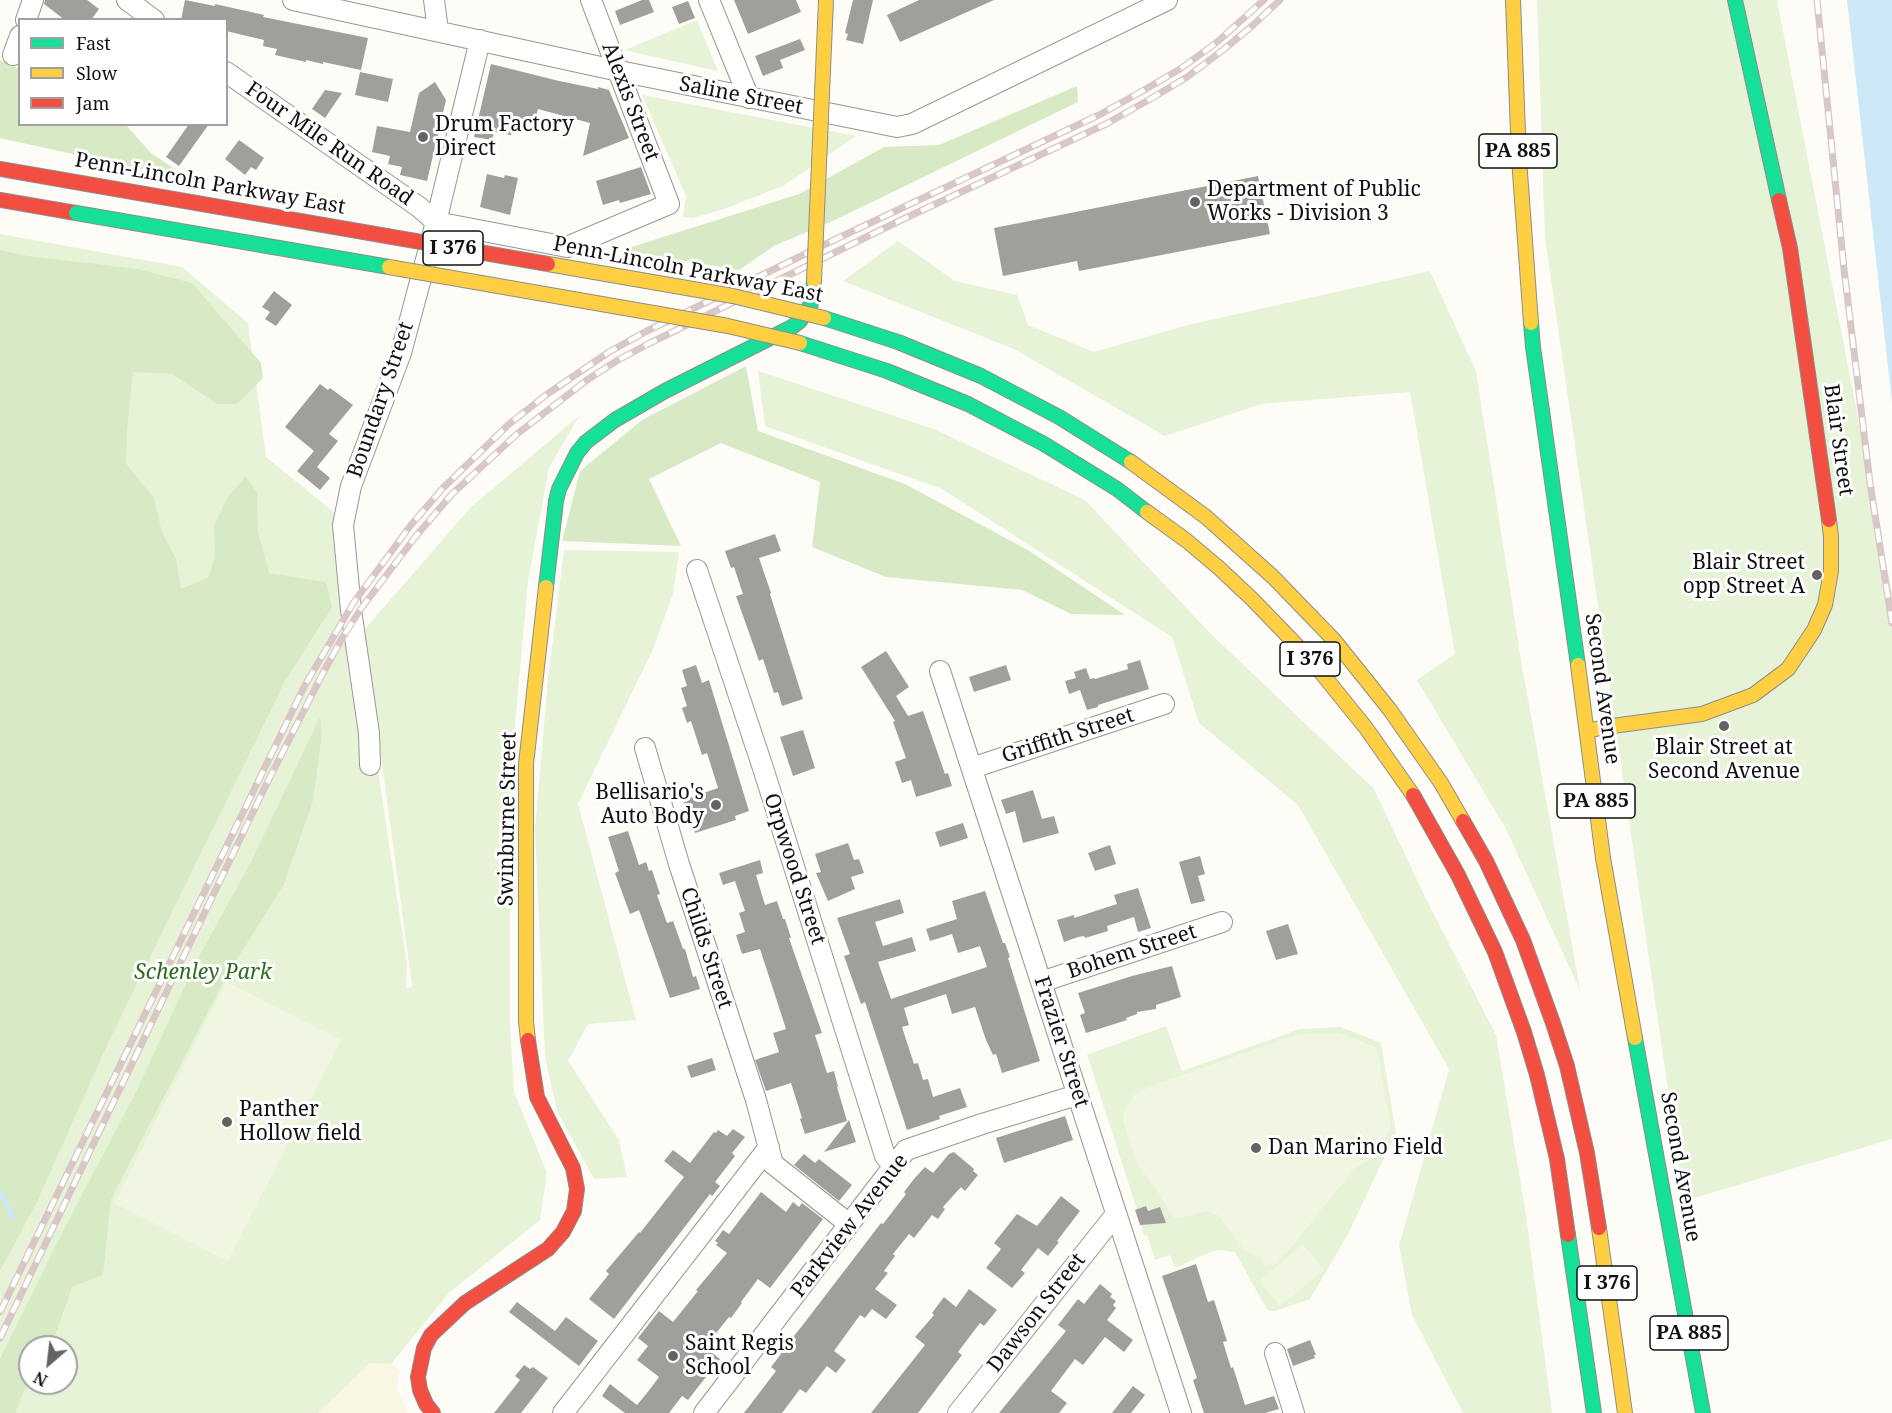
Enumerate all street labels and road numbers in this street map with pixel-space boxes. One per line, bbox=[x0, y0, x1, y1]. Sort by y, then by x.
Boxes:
street label: Alexis Street bbox=[596, 39, 664, 165]
street label: Saline Street bbox=[677, 72, 805, 120]
street label: Four Mile Run Road bbox=[240, 77, 418, 211]
road number: PA 885 bbox=[1479, 134, 1557, 168]
street label: Penn-Lincoln Parkway East bbox=[73, 148, 347, 220]
road number: I 376 bbox=[423, 231, 483, 265]
street label: Penn-Lincoln Parkway East bbox=[551, 231, 825, 309]
street label: Boundary Street bbox=[343, 319, 419, 481]
street label: Blair Street bbox=[1818, 382, 1858, 498]
street label: Second Avenue bbox=[1579, 612, 1625, 766]
road number: I 376 bbox=[1280, 642, 1340, 676]
street label: Griffith Street bbox=[999, 703, 1137, 769]
street label: Swinburne Street bbox=[494, 732, 522, 906]
road number: PA 885 bbox=[1557, 784, 1635, 818]
street label: Orpwood Street bbox=[758, 790, 830, 948]
street label: Childs Street bbox=[675, 884, 737, 1012]
street label: Bohem Street bbox=[1064, 919, 1200, 985]
street label: Frazier Street bbox=[1028, 973, 1094, 1111]
street label: Second Avenue bbox=[1654, 1090, 1706, 1244]
street label: Parkview Avenue bbox=[786, 1149, 914, 1303]
street label: Dawson Street bbox=[983, 1248, 1091, 1378]
road number: I 376 bbox=[1577, 1266, 1637, 1300]
road number: PA 885 bbox=[1650, 1316, 1728, 1350]

